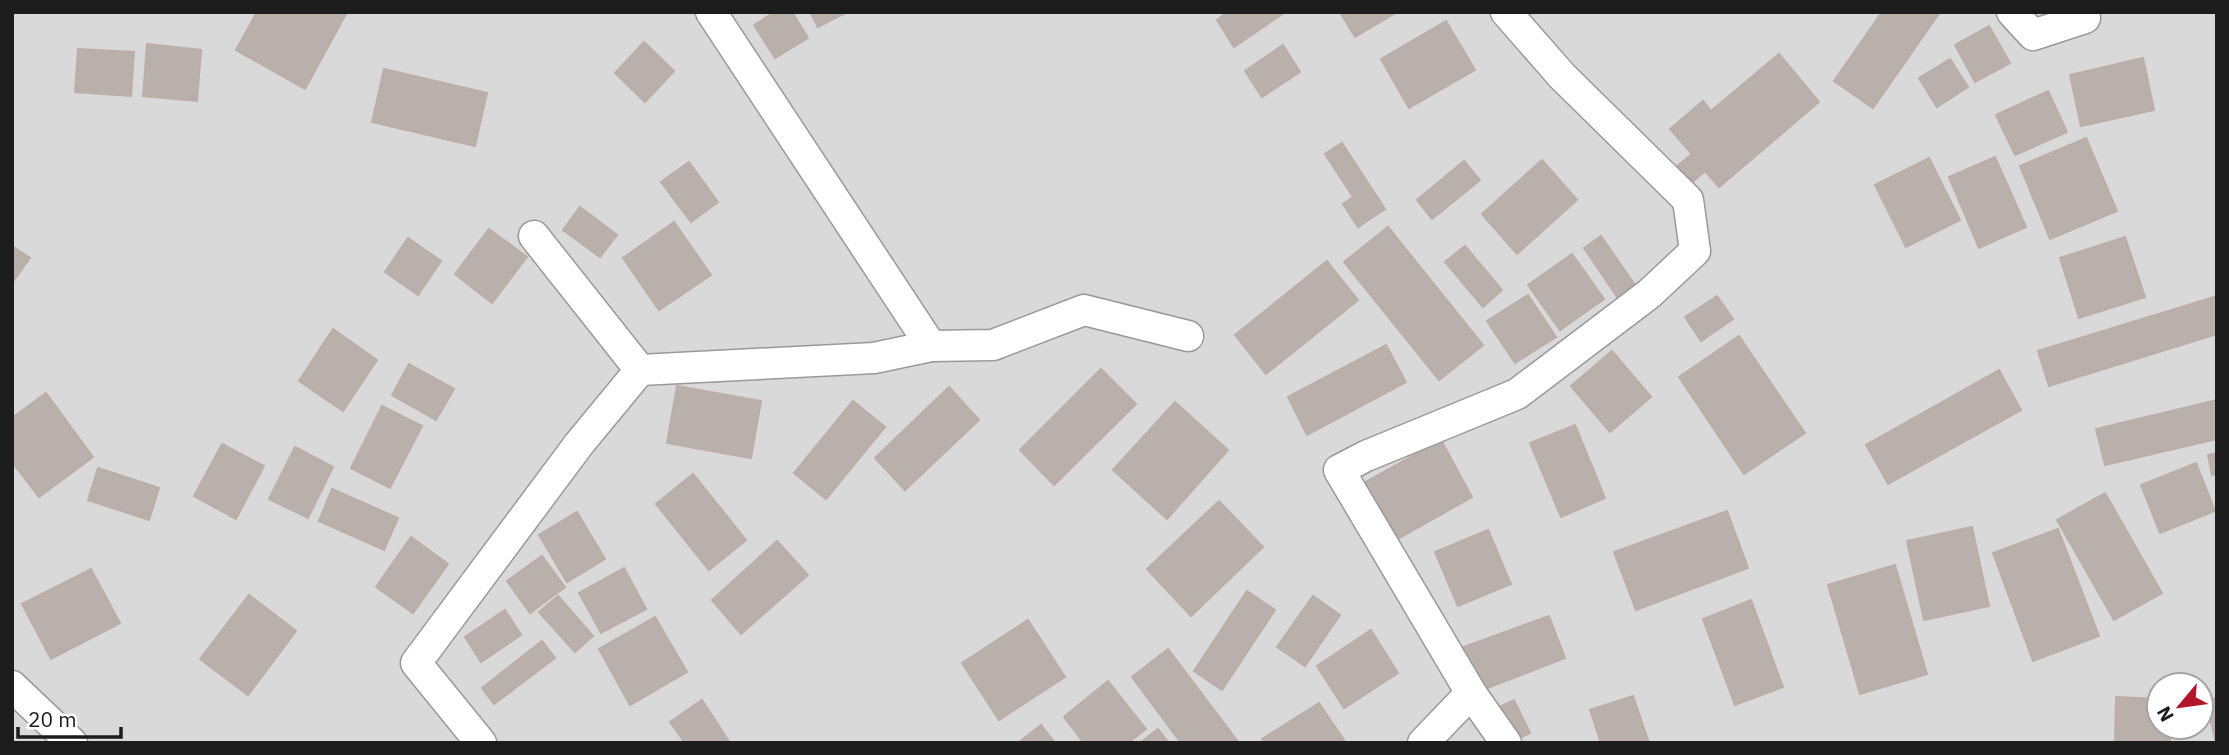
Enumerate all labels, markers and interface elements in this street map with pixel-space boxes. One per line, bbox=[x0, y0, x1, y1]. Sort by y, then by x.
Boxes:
north arrow bbox=[2145, 671, 2215, 741]
scale bar bbox=[18, 696, 121, 740]
text: N bbox=[2151, 702, 2179, 726]
text: 20 m bbox=[28, 705, 77, 733]

